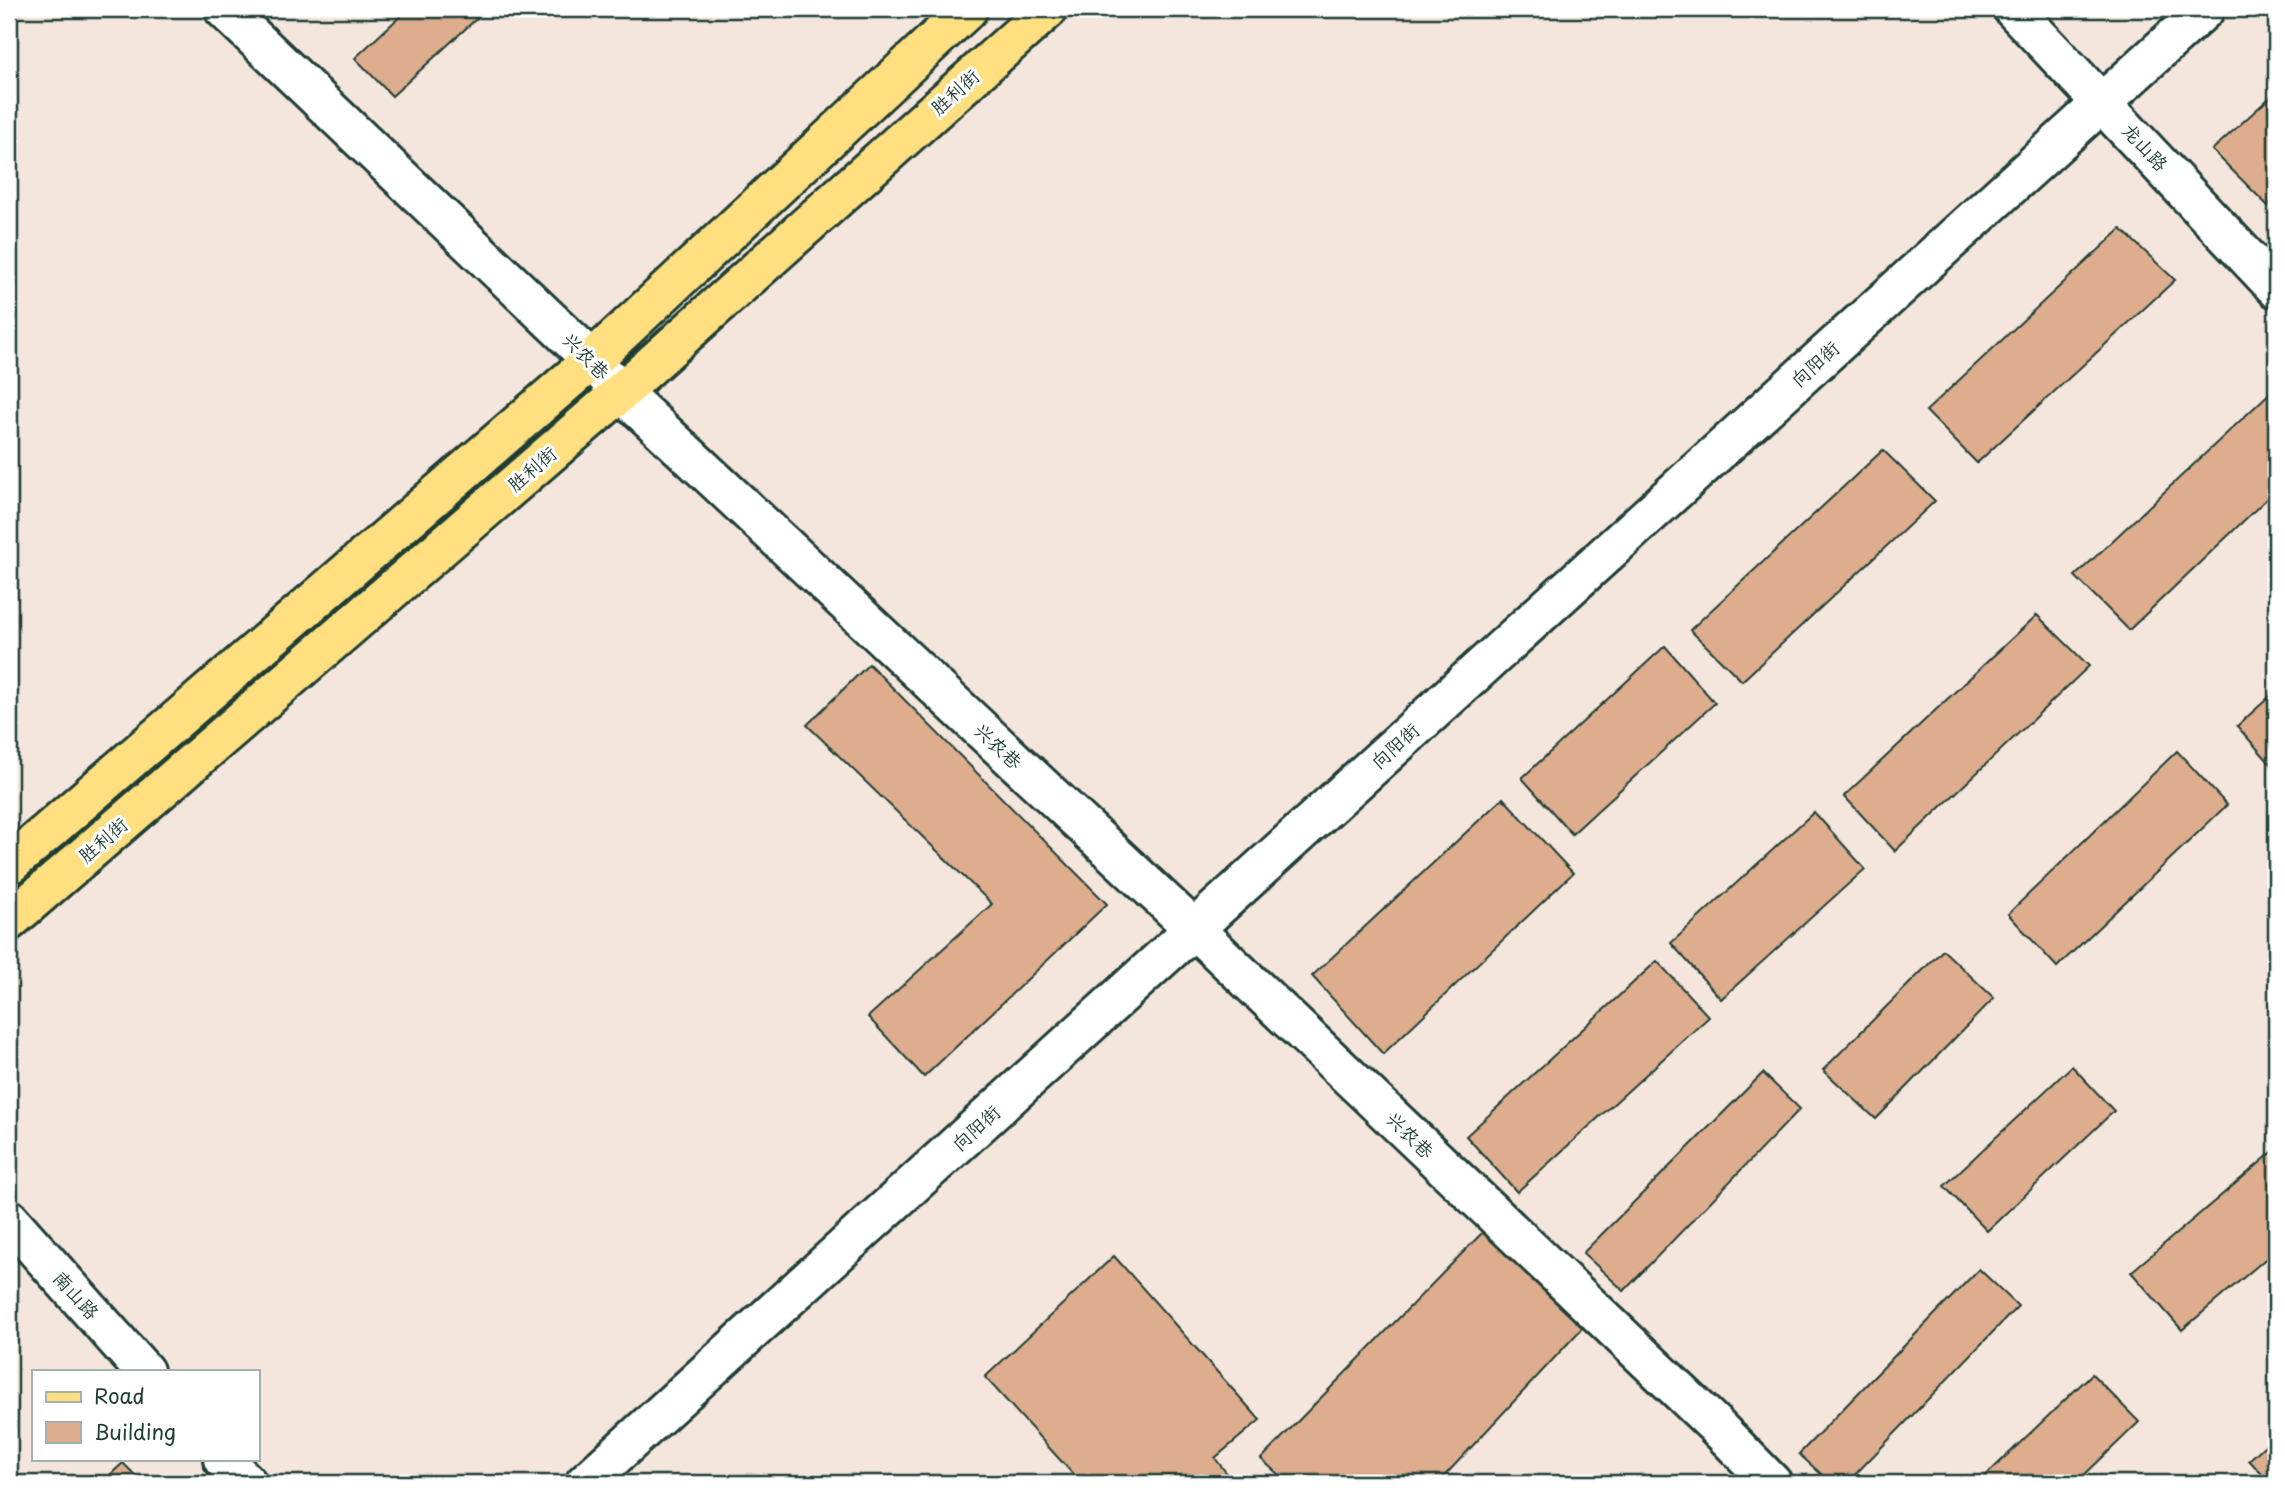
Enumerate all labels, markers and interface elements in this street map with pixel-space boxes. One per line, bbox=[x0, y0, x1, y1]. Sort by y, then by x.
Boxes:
street label: 胜利街 bbox=[924, 62, 985, 121]
street label: 龙山路 bbox=[2116, 116, 2175, 177]
street label: 兴农巷 bbox=[557, 325, 617, 385]
street label: 向阳街 bbox=[1784, 334, 1845, 393]
street label: 胜利街 bbox=[501, 439, 562, 498]
street label: 兴农巷 bbox=[968, 716, 1029, 775]
street label: 向阳街 bbox=[1364, 716, 1425, 775]
street label: 胜利街 bbox=[72, 810, 133, 869]
street label: 向阳街 bbox=[945, 1098, 1006, 1157]
street label: 兴农巷 bbox=[1380, 1104, 1441, 1164]
street label: 南山路 bbox=[47, 1264, 106, 1325]
legend bbox=[32, 1370, 259, 1460]
text: Road bbox=[94, 1379, 145, 1411]
text: Building bbox=[94, 1415, 176, 1447]

